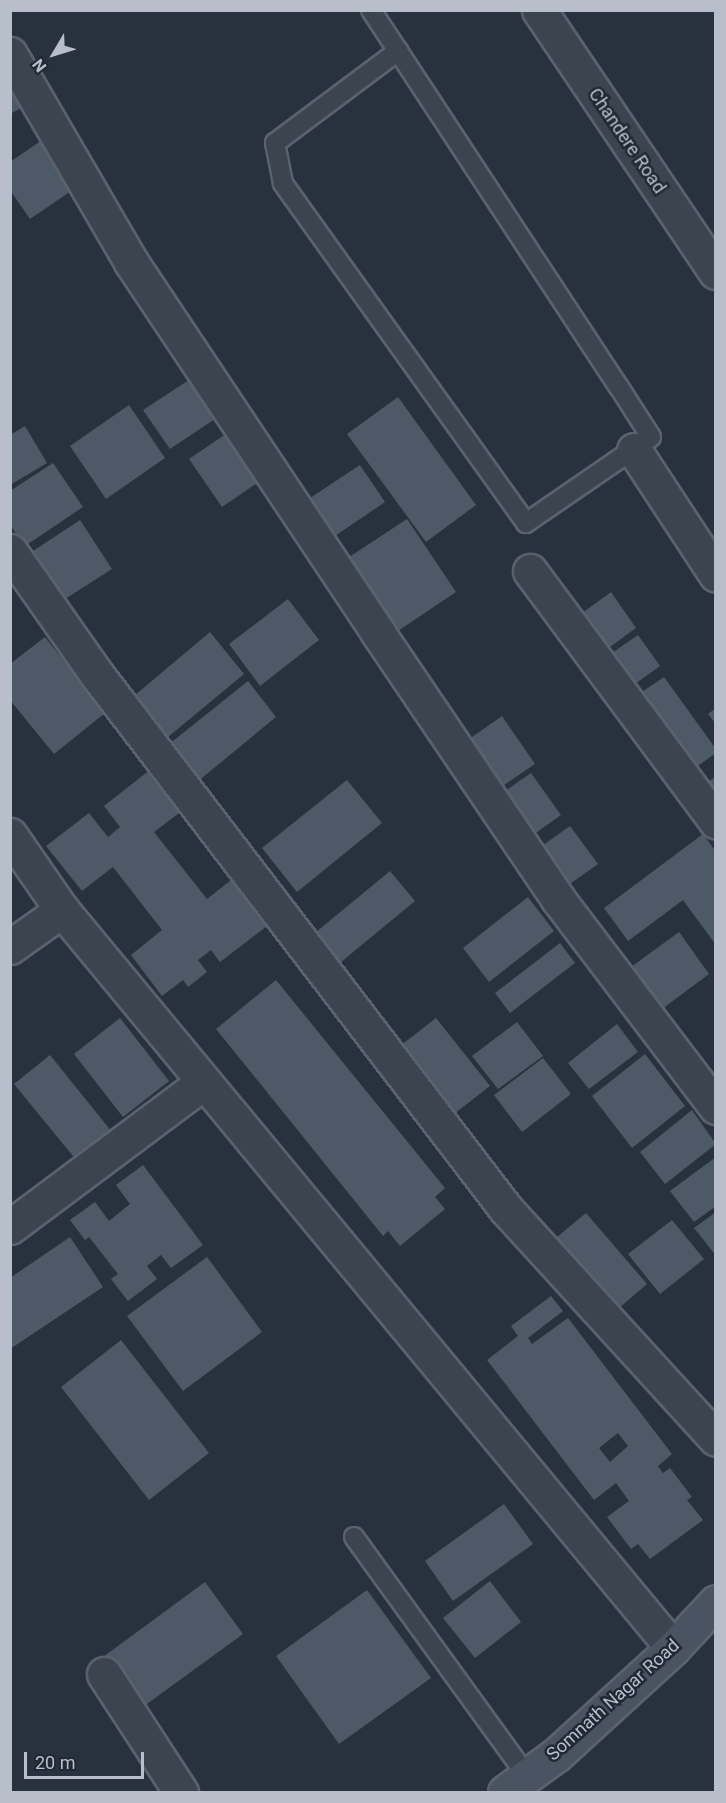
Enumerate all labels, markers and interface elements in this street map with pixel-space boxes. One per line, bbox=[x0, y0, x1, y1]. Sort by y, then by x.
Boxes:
north arrow bbox=[24, 24, 84, 84]
text: N bbox=[28, 55, 50, 76]
street label: Chandere Road bbox=[584, 84, 670, 198]
street label: Somnath Nagar Road bbox=[542, 1635, 684, 1765]
scale bar bbox=[27, 1740, 147, 1778]
text: 20 m bbox=[35, 1752, 75, 1773]

